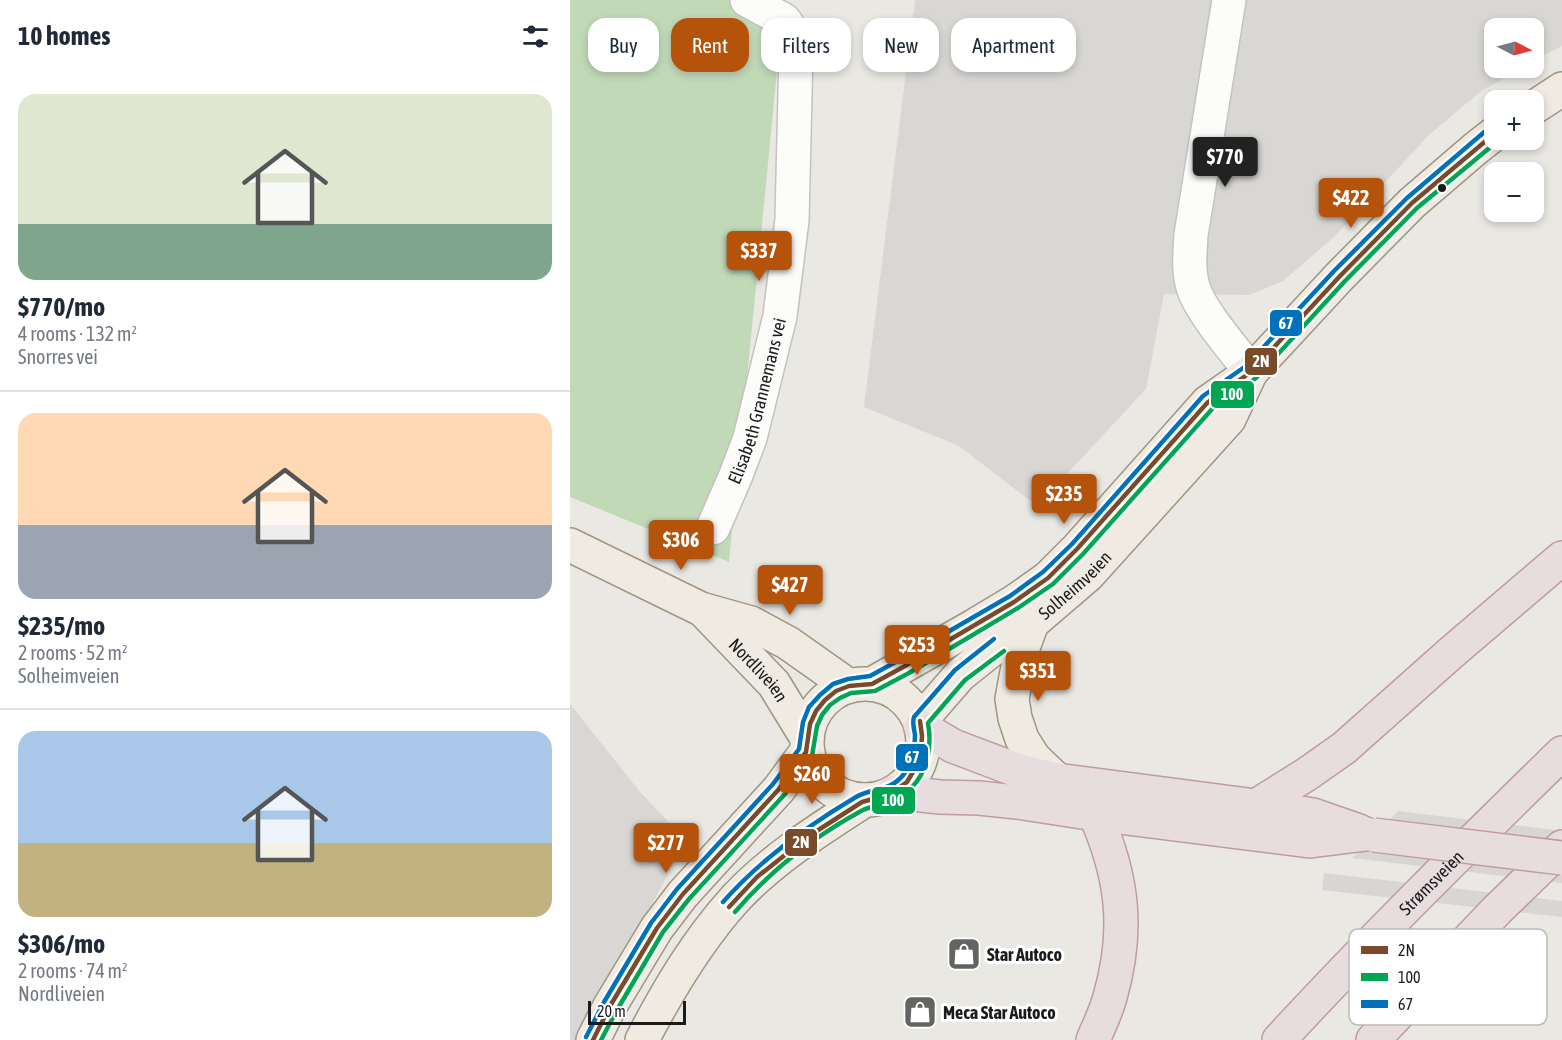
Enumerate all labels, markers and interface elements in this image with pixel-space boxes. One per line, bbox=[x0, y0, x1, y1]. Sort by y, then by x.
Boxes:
chip: Buy bbox=[588, 18, 659, 72]
chip: Rent bbox=[671, 18, 749, 72]
chip: Filters bbox=[761, 18, 851, 72]
chip: New bbox=[863, 18, 939, 72]
chip: Apartment bbox=[951, 18, 1076, 72]
north arrow bbox=[1484, 18, 1544, 78]
map controls bbox=[1484, 18, 1544, 222]
icon: filters bbox=[519, 20, 552, 53]
text: 10 homes bbox=[18, 21, 111, 51]
button: + bbox=[1484, 90, 1544, 150]
icon: home bbox=[231, 133, 339, 241]
pin: $770 bbox=[1189, 137, 1261, 188]
text: $770 bbox=[1207, 145, 1243, 168]
button: − bbox=[1484, 162, 1544, 222]
pin: $422 bbox=[1315, 178, 1387, 229]
unlabelled marker bbox=[1436, 182, 1448, 194]
text: $422 bbox=[1333, 186, 1369, 209]
pin: $337 bbox=[723, 231, 795, 282]
text: $337 bbox=[741, 239, 777, 262]
text: $770/mo bbox=[18, 292, 105, 322]
line badge: 67 bbox=[1269, 309, 1303, 337]
text: 67 bbox=[1278, 314, 1294, 332]
street label: Elisabeth Grannemans vei bbox=[723, 316, 790, 487]
text: 4 rooms · 132 m² bbox=[18, 322, 137, 345]
text: Snorres vei bbox=[18, 345, 98, 368]
line badge: 2N bbox=[1244, 347, 1278, 376]
text: 2N bbox=[1253, 352, 1269, 370]
line badge: 100 bbox=[1210, 380, 1255, 409]
text: 100 bbox=[1221, 385, 1244, 403]
icon: home bbox=[231, 452, 339, 560]
pin: $235 bbox=[1028, 474, 1100, 525]
text: $235 bbox=[1046, 482, 1082, 505]
pin: $306 bbox=[645, 520, 717, 571]
text: $306 bbox=[663, 528, 699, 551]
street label: Solheimveien bbox=[1034, 546, 1115, 624]
pin: $427 bbox=[754, 565, 826, 616]
text: $427 bbox=[772, 573, 808, 596]
text: $235/mo bbox=[18, 611, 105, 641]
pin: $253 bbox=[881, 625, 953, 676]
text: $253 bbox=[899, 633, 935, 656]
street label: Nordliveien bbox=[725, 634, 793, 705]
text: 2 rooms · 52 m² bbox=[18, 641, 128, 664]
pin: $351 bbox=[1002, 651, 1074, 702]
text: $351 bbox=[1020, 659, 1056, 682]
text: Solheimveien bbox=[18, 664, 119, 687]
line badge: 67 bbox=[895, 743, 929, 772]
text: 67 bbox=[904, 748, 920, 766]
pin: $260 bbox=[776, 754, 848, 805]
text: $260 bbox=[794, 762, 830, 785]
icon: home bbox=[231, 770, 339, 878]
line badge: 100 bbox=[871, 786, 916, 815]
text: 100 bbox=[882, 791, 905, 809]
pin: $277 bbox=[630, 823, 702, 874]
line badge: 2N bbox=[784, 828, 818, 857]
text: $277 bbox=[648, 831, 684, 854]
text: 2N bbox=[793, 833, 809, 851]
street label: Strømsveien bbox=[1394, 846, 1467, 919]
text: $306/mo bbox=[18, 929, 105, 959]
legend bbox=[1349, 929, 1547, 1025]
shop icon: Star Autoco bbox=[946, 936, 982, 972]
text: 2N bbox=[1398, 941, 1415, 959]
place label: Star Autoco bbox=[987, 944, 1062, 965]
text: 2 rooms · 74 m² bbox=[18, 959, 128, 982]
text: 100 bbox=[1398, 968, 1421, 986]
text: Nordliveien bbox=[18, 982, 105, 1005]
shop icon: Meca Star Autoco bbox=[902, 994, 938, 1030]
text: 67 bbox=[1398, 995, 1413, 1013]
scale bar bbox=[588, 998, 686, 1026]
text: 20 m bbox=[597, 1002, 626, 1020]
place label: Meca Star Autoco bbox=[943, 1002, 1056, 1023]

